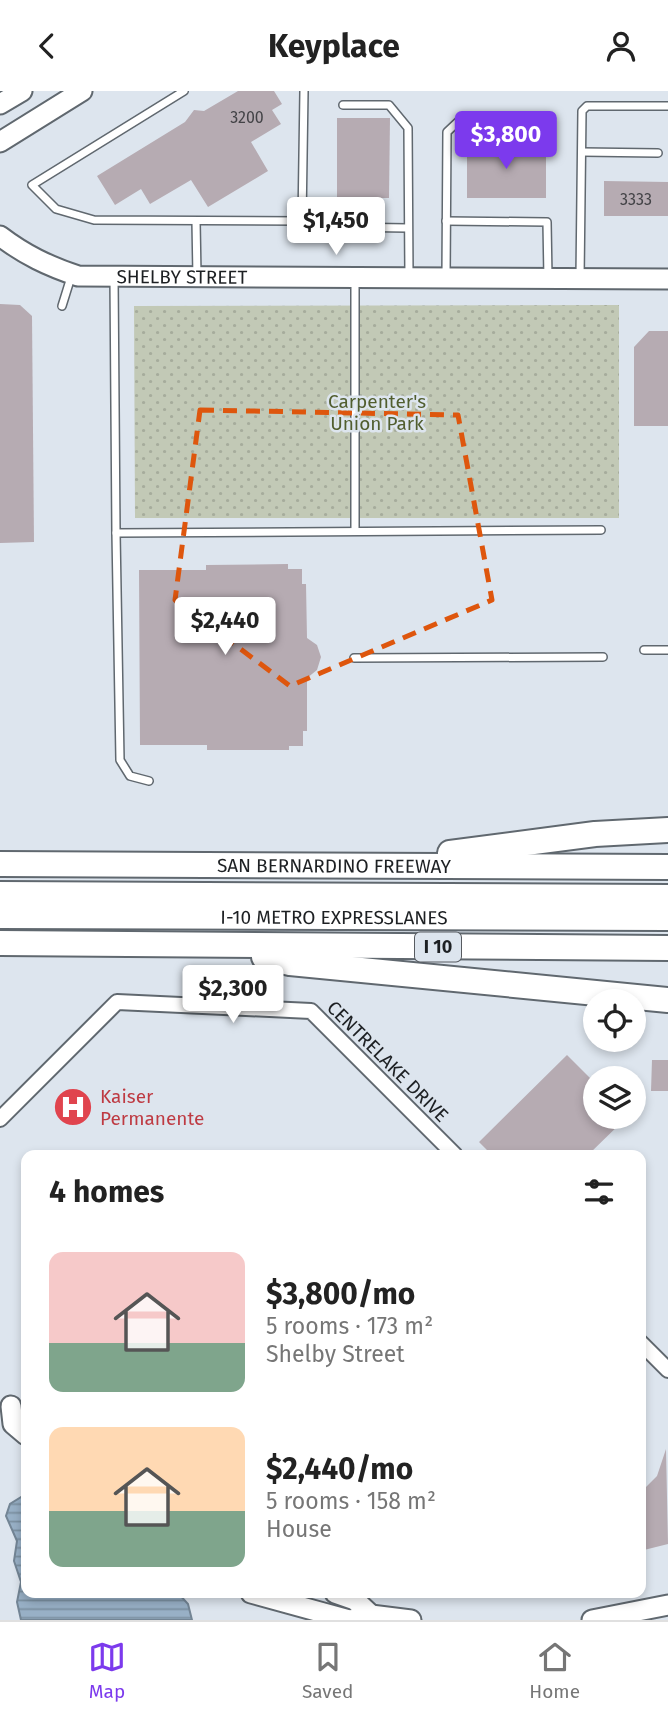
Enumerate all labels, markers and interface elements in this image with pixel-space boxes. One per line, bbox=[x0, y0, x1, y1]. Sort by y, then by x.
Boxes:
icon: back bbox=[28, 27, 66, 65]
text: Keyplace bbox=[268, 27, 400, 65]
icon: person bbox=[602, 27, 640, 65]
house number: 3200 bbox=[230, 108, 264, 127]
pin: $3,800 bbox=[449, 111, 563, 171]
text: $3,800 bbox=[471, 120, 541, 148]
house number: 3333 bbox=[620, 190, 652, 209]
pin: $1,450 bbox=[279, 197, 393, 257]
text: $1,450 bbox=[303, 206, 369, 234]
street label: SHELBY STREET bbox=[116, 265, 248, 289]
park label: Carpenter's Union Park bbox=[328, 390, 426, 435]
pin: $2,440 bbox=[168, 597, 282, 657]
text: $2,440 bbox=[191, 606, 259, 634]
street label: SAN BERNARDINO FREEWAY bbox=[217, 854, 452, 878]
street label: I-10 METRO EXPRESSLANES bbox=[220, 906, 448, 929]
road number: I 10 bbox=[415, 933, 461, 961]
pin: $2,300 bbox=[176, 965, 290, 1025]
text: $2,300 bbox=[198, 974, 268, 1002]
map controls bbox=[583, 989, 646, 1129]
button: locate bbox=[583, 989, 646, 1052]
street label: CENTRELAKE DRIVE bbox=[322, 996, 453, 1127]
button: layers bbox=[583, 1066, 646, 1129]
place label: Kaiser Permanente bbox=[100, 1085, 204, 1130]
hospital icon: Kaiser Permanente bbox=[52, 1086, 94, 1128]
icon: filters bbox=[580, 1173, 618, 1211]
text: 4 homes bbox=[49, 1174, 164, 1210]
text: $3,800/mo bbox=[266, 1276, 415, 1312]
icon: home bbox=[105, 1280, 189, 1364]
text: 5 rooms · 173 m² bbox=[266, 1312, 433, 1340]
text: Shelby Street bbox=[266, 1340, 405, 1368]
text: $2,440/mo bbox=[266, 1451, 413, 1487]
icon: home bbox=[105, 1455, 189, 1539]
text: 5 rooms · 158 m² bbox=[266, 1487, 436, 1515]
text: House bbox=[266, 1515, 332, 1543]
tab: Map bbox=[88, 1638, 126, 1703]
tab: Saved bbox=[302, 1638, 353, 1703]
tab: Home bbox=[529, 1638, 580, 1703]

